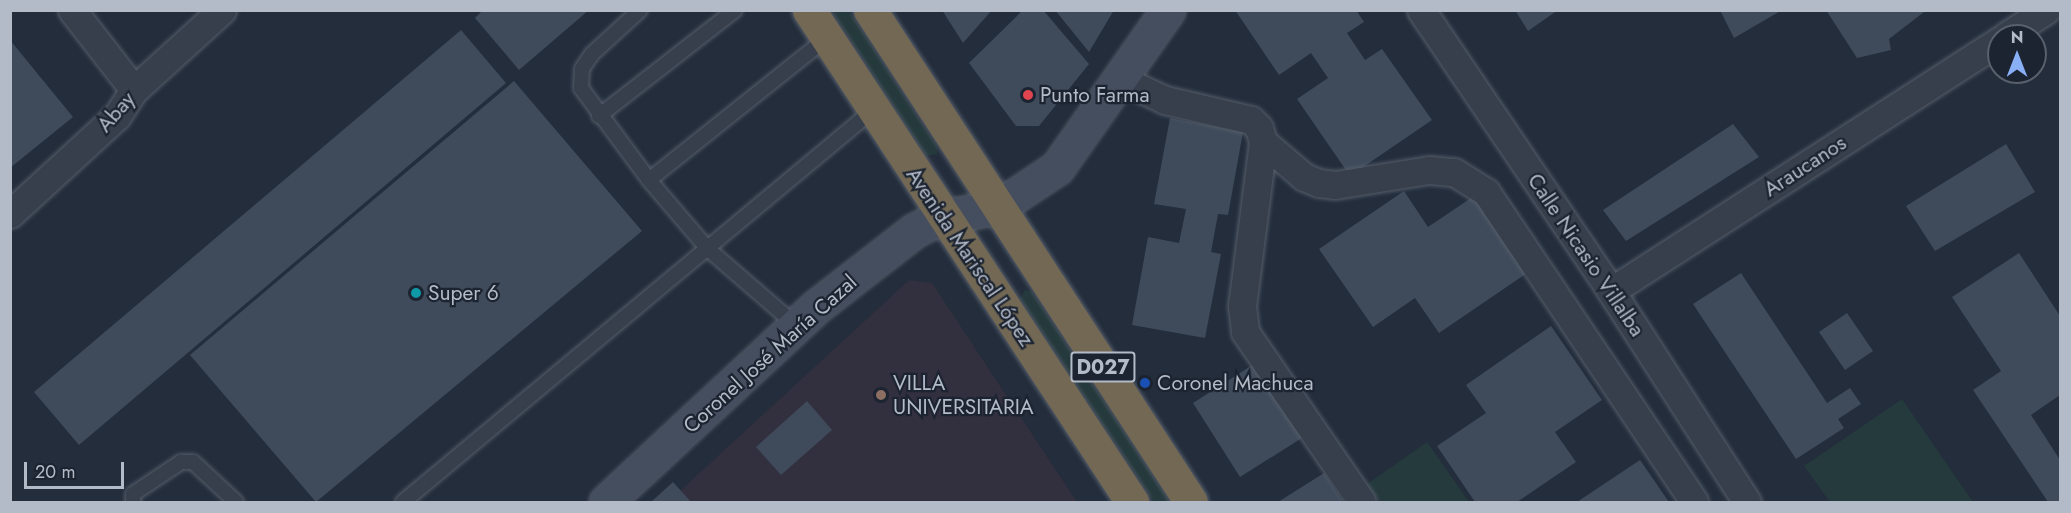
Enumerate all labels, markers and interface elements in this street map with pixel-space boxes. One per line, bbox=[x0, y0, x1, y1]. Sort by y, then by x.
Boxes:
north arrow bbox=[1987, 24, 2047, 84]
text: N bbox=[2011, 26, 2023, 49]
place label: Punto Farma bbox=[1040, 82, 1150, 108]
street label: Abay bbox=[92, 87, 140, 137]
marker: Punto Farma bbox=[1021, 88, 1035, 102]
street label: Araucanos bbox=[1759, 130, 1851, 202]
street label: Avenida Mariscal López bbox=[901, 163, 1039, 351]
street label: Calle Nicasio Villalba bbox=[1522, 169, 1650, 341]
street label: Coronel José María Cazal bbox=[678, 270, 862, 438]
place label: Super 6 bbox=[428, 280, 499, 306]
marker: Super 6 bbox=[409, 286, 423, 300]
road number: D027 bbox=[1070, 350, 1136, 384]
place label: VILLA UNIVERSITARIA bbox=[893, 370, 1034, 420]
place label: Coronel Machuca bbox=[1157, 370, 1314, 396]
marker: Coronel Machuca bbox=[1138, 376, 1152, 390]
marker: VILLA UNIVERSITARIA bbox=[874, 388, 888, 402]
scale bar bbox=[27, 450, 128, 488]
text: 20 m bbox=[35, 459, 75, 485]

